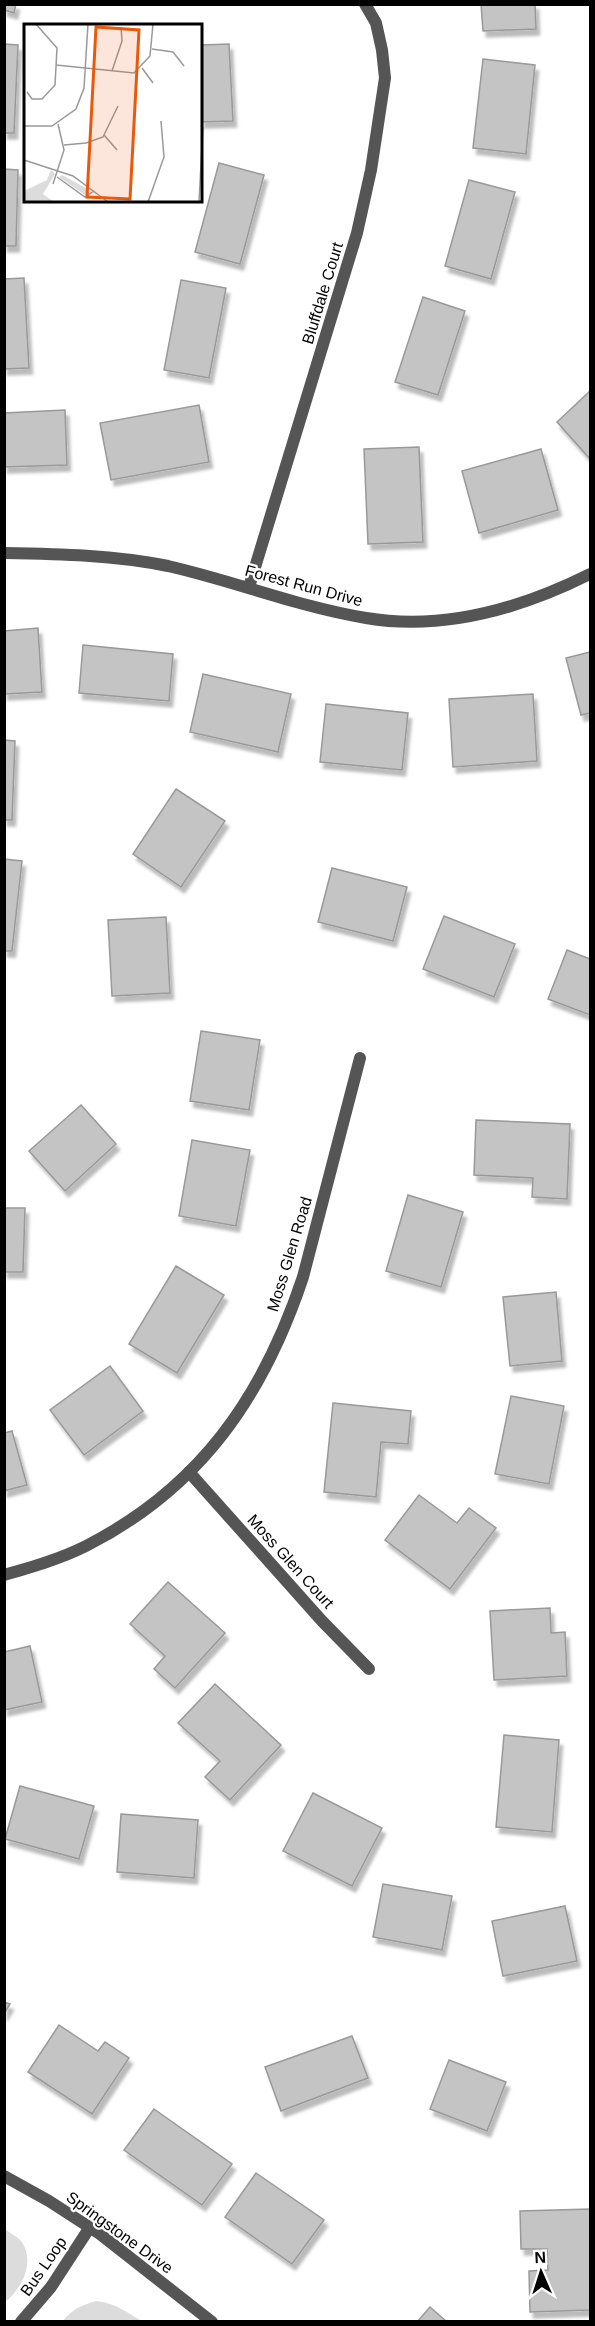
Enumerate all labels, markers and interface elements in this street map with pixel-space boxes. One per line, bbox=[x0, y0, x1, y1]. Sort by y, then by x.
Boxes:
inset map bbox=[24, 24, 202, 202]
street label: Bluffdale Court bbox=[299, 240, 346, 346]
street label: Forest Run Drive bbox=[243, 562, 365, 609]
street label: Moss Glen Road bbox=[264, 1195, 315, 1314]
street label: Moss Glen Court bbox=[244, 1511, 337, 1612]
street label: Springstone Drive bbox=[63, 2188, 176, 2277]
street label: Bus Loop bbox=[17, 2234, 70, 2299]
north arrow bbox=[511, 2242, 571, 2302]
text: N bbox=[534, 2249, 546, 2266]

